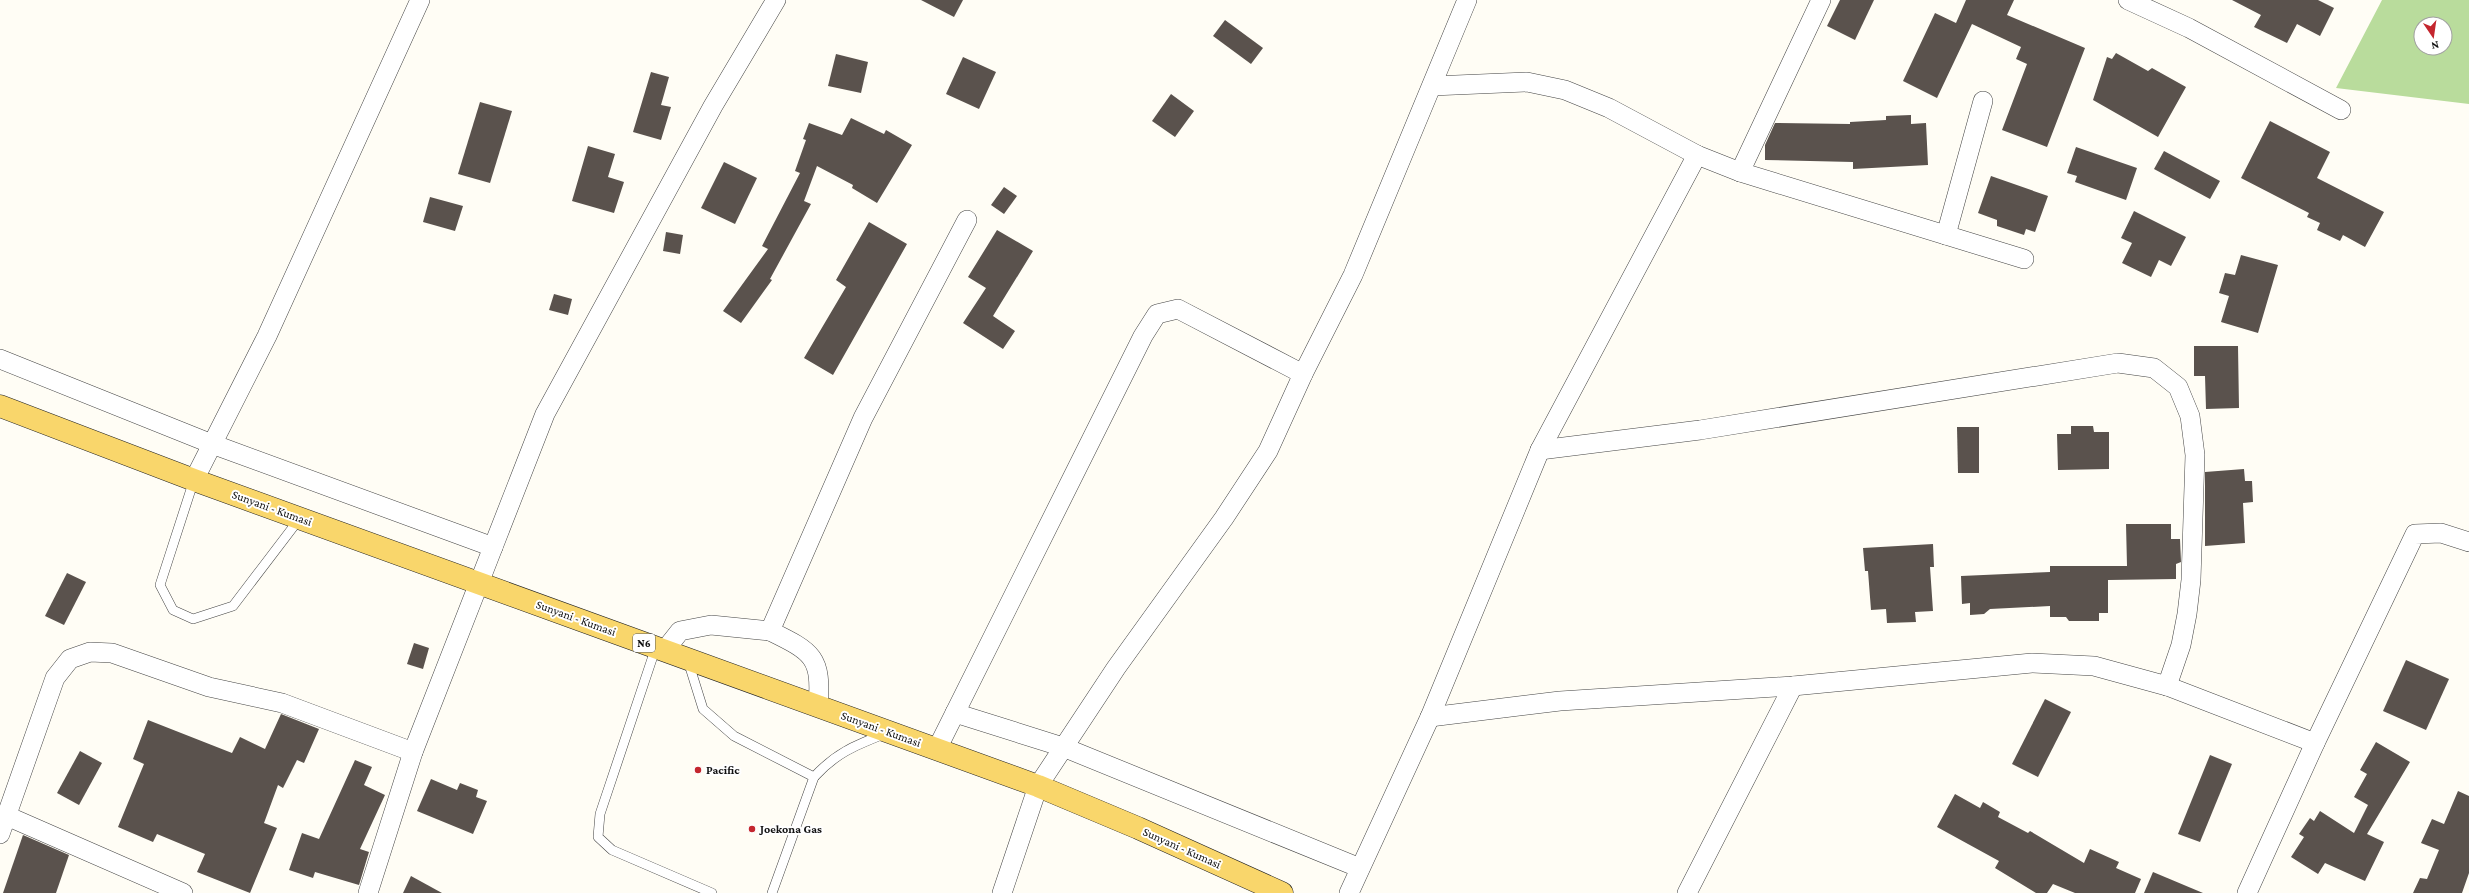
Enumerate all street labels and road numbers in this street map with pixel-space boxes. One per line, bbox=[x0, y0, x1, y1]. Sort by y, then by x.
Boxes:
street label: Sunyani - Kumasi bbox=[230, 487, 314, 529]
street label: Sunyani - Kumasi bbox=[534, 597, 618, 639]
road number: N6 bbox=[633, 634, 655, 652]
street label: Sunyani - Kumasi bbox=[839, 708, 923, 750]
street label: Sunyani - Kumasi bbox=[1141, 825, 1223, 871]

